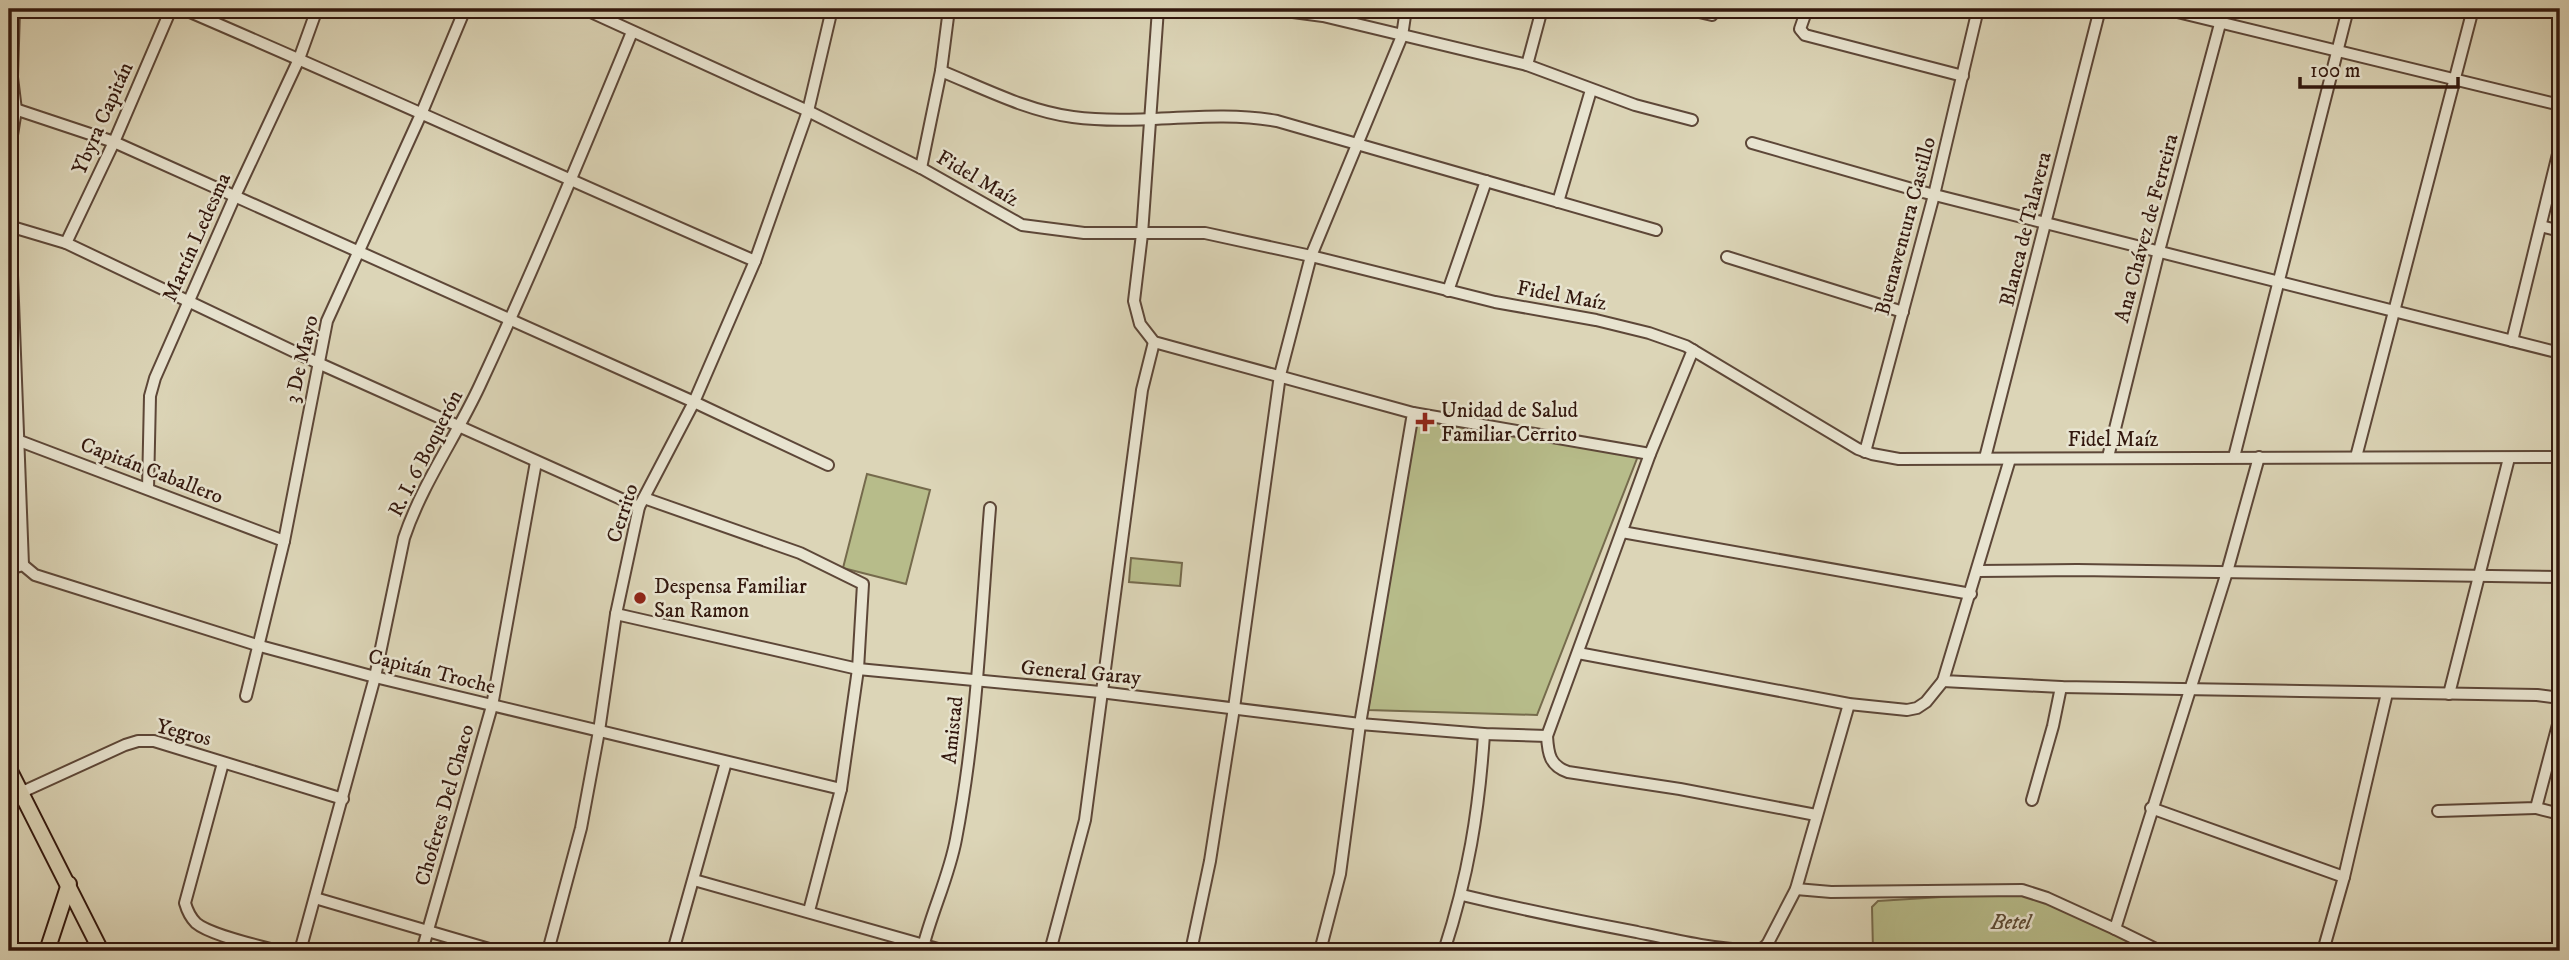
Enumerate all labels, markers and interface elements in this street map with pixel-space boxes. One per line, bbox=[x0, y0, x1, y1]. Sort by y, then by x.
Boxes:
scale bar bbox=[2300, 46, 2457, 90]
street label: Ybyra Capitán bbox=[67, 58, 139, 179]
text: 100 m bbox=[2310, 58, 2361, 84]
street label: Ana Chávez de Ferreira bbox=[2109, 131, 2185, 325]
street label: Buenaventura Castillo bbox=[1870, 134, 1942, 318]
street label: Fidel Maíz bbox=[932, 145, 1023, 213]
street label: Blanca de Talavera bbox=[1994, 149, 2058, 309]
street label: Martín Ledesma bbox=[157, 169, 237, 306]
street label: Fidel Maíz bbox=[1515, 275, 1609, 317]
street label: 3 De Mayo bbox=[279, 313, 325, 406]
street label: R. I. 6 Boquerón bbox=[383, 386, 469, 521]
place label: Unidad de Salud Familiar Cerrito bbox=[1441, 398, 1579, 448]
marker: Unidad de Salud Familiar Cerrito bbox=[1415, 412, 1435, 432]
street label: Fidel Maíz bbox=[2068, 427, 2158, 453]
street label: Capitán Caballero bbox=[77, 432, 227, 510]
street label: Cerrito bbox=[601, 480, 645, 546]
place label: Despensa Familiar San Ramon bbox=[654, 574, 807, 624]
marker: Despensa Familiar San Ramon bbox=[632, 590, 648, 606]
street label: Capitán Troche bbox=[365, 644, 498, 700]
street label: General Garay bbox=[1020, 655, 1143, 691]
street label: Amistad bbox=[937, 695, 970, 765]
street label: Yegros bbox=[154, 714, 214, 752]
street label: Choferes Del Chaco bbox=[409, 722, 480, 889]
park label: Betel bbox=[1990, 910, 2034, 936]

